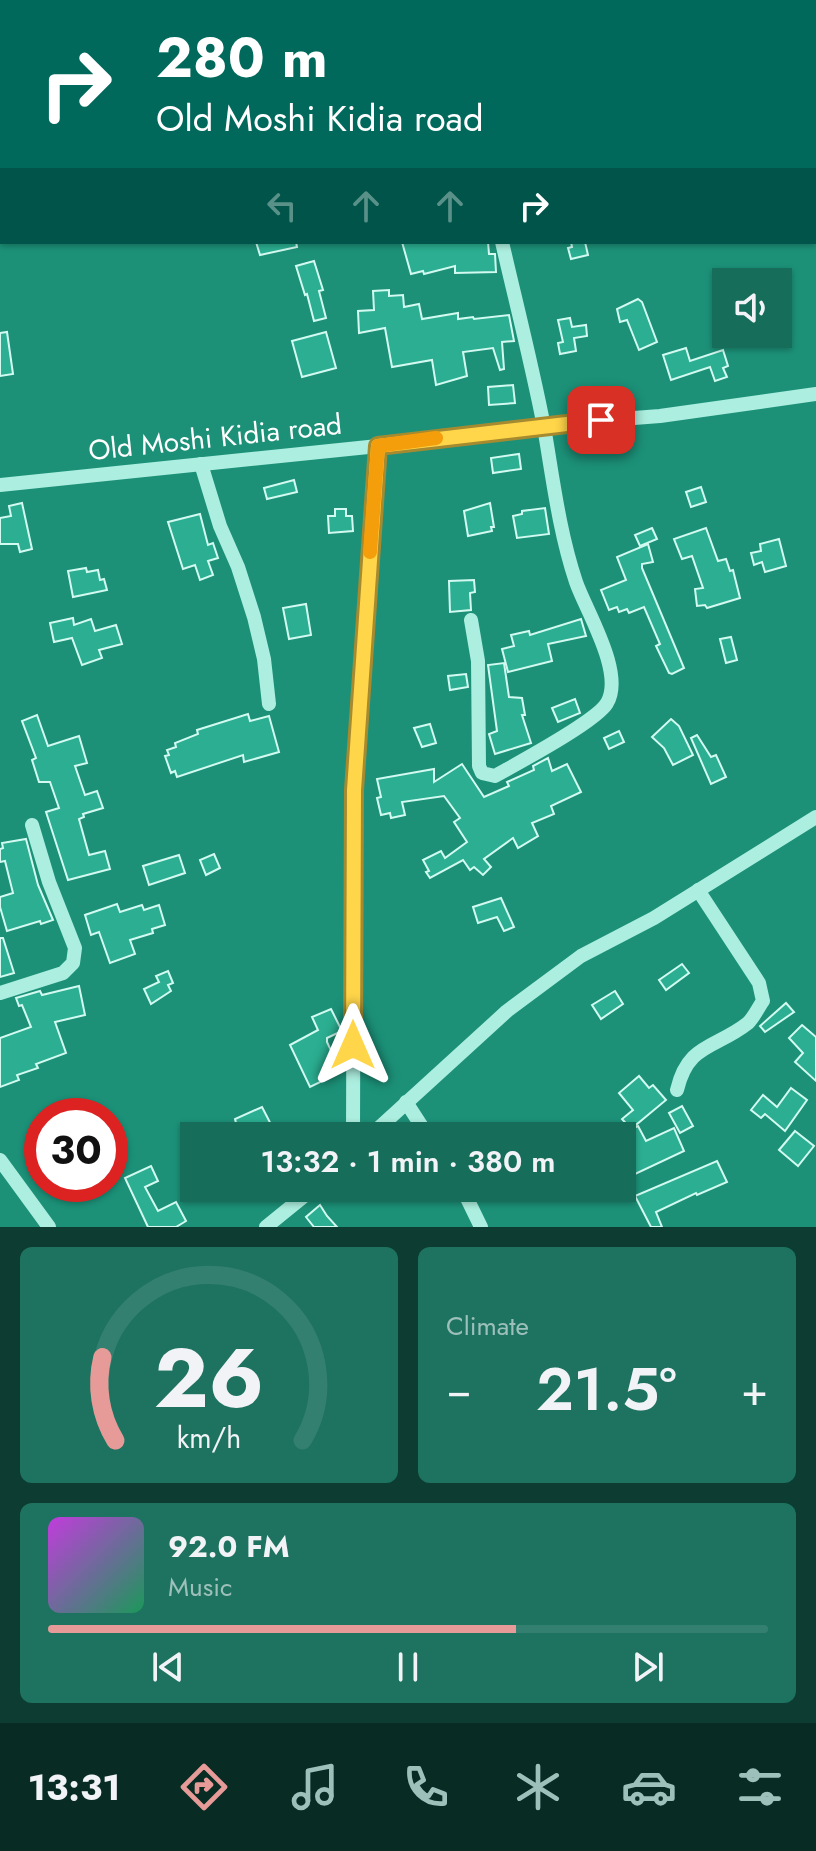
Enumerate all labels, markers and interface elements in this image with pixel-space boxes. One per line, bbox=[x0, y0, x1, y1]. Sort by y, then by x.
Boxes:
text: 280 m bbox=[156, 17, 328, 98]
icon: right bbox=[24, 32, 128, 136]
text: Old Moshi Kidia road bbox=[156, 92, 483, 144]
icon: left bbox=[260, 184, 304, 228]
icon: ahead bbox=[344, 184, 388, 228]
icon: ahead bbox=[428, 184, 472, 228]
icon: right bbox=[512, 184, 556, 228]
map controls bbox=[712, 268, 792, 348]
button: sound bbox=[712, 268, 792, 348]
pin bbox=[567, 386, 635, 454]
icon: arrive bbox=[579, 398, 623, 442]
street label: Old Moshi Kidia road bbox=[86, 404, 344, 471]
position arrow bbox=[311, 1003, 395, 1087]
speed limit sign: 30 bbox=[24, 1098, 128, 1202]
text: 13:32 · 1 min · 380 m bbox=[260, 1140, 556, 1183]
text: Climate bbox=[446, 1307, 529, 1345]
text: 26 bbox=[154, 1318, 264, 1438]
text: 21.5° bbox=[536, 1346, 677, 1433]
text: − bbox=[446, 1358, 472, 1422]
text: + bbox=[741, 1358, 768, 1422]
text: km/h bbox=[177, 1417, 241, 1459]
text: 92.0 FM bbox=[168, 1525, 290, 1568]
text: Music bbox=[168, 1568, 232, 1606]
icon: previous bbox=[146, 1645, 190, 1689]
icon: pause bbox=[386, 1645, 430, 1689]
icon: next bbox=[626, 1645, 670, 1689]
icon: directions bbox=[176, 1759, 232, 1815]
icon: music bbox=[287, 1759, 343, 1815]
icon: phone bbox=[398, 1759, 454, 1815]
icon: climate bbox=[510, 1759, 566, 1815]
icon: car bbox=[621, 1759, 677, 1815]
icon: filters bbox=[732, 1759, 788, 1815]
text: 13:31 bbox=[28, 1761, 121, 1813]

